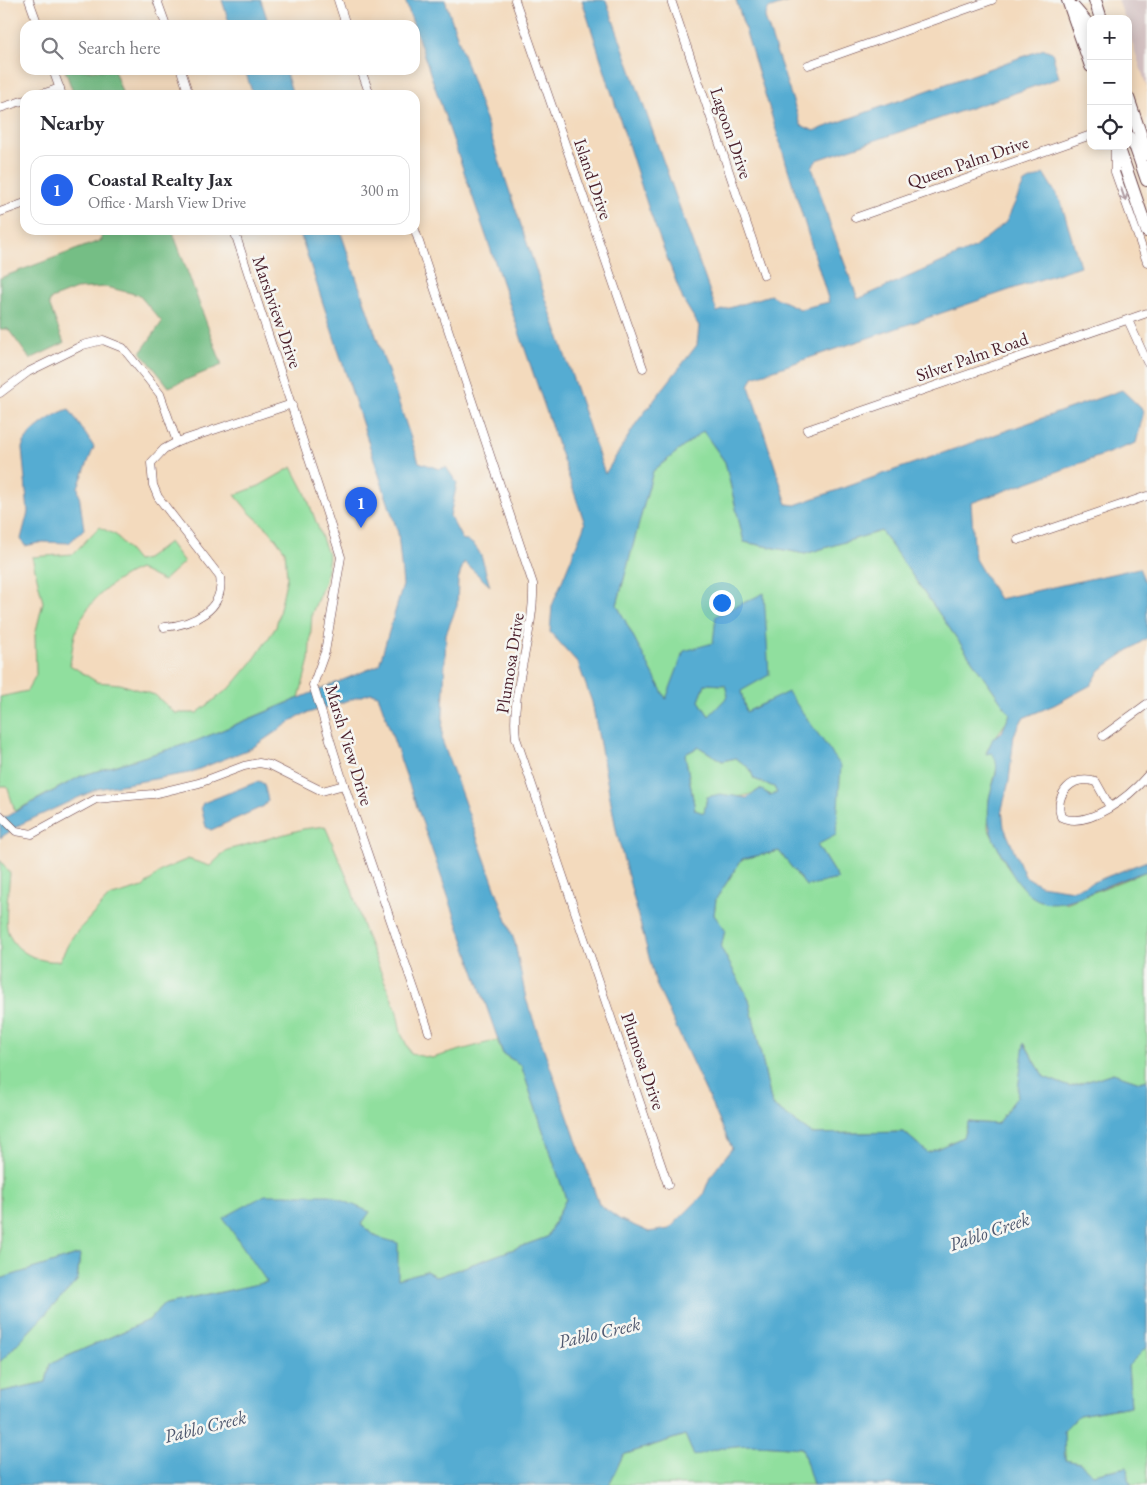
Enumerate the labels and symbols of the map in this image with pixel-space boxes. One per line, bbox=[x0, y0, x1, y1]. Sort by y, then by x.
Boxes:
street label: Lagoon Drive bbox=[705, 84, 758, 181]
street label: Queen Palm Drive bbox=[904, 130, 1032, 193]
street label: Island Drive bbox=[569, 135, 618, 222]
one-way arrow bbox=[1119, 185, 1128, 201]
street label: Marshview Drive bbox=[247, 253, 307, 371]
street label: Silver Palm Road bbox=[913, 326, 1032, 386]
pin: 1 bbox=[345, 487, 377, 528]
your location bbox=[709, 590, 735, 616]
street label: Plumosa Drive bbox=[490, 611, 529, 715]
street label: Marsh View Drive bbox=[320, 682, 379, 808]
street label: Plumosa Drive bbox=[616, 1009, 671, 1113]
water label: Pablo Creek bbox=[945, 1206, 1033, 1257]
water label: Pablo Creek bbox=[555, 1311, 643, 1354]
water label: Pablo Creek bbox=[161, 1404, 249, 1449]

